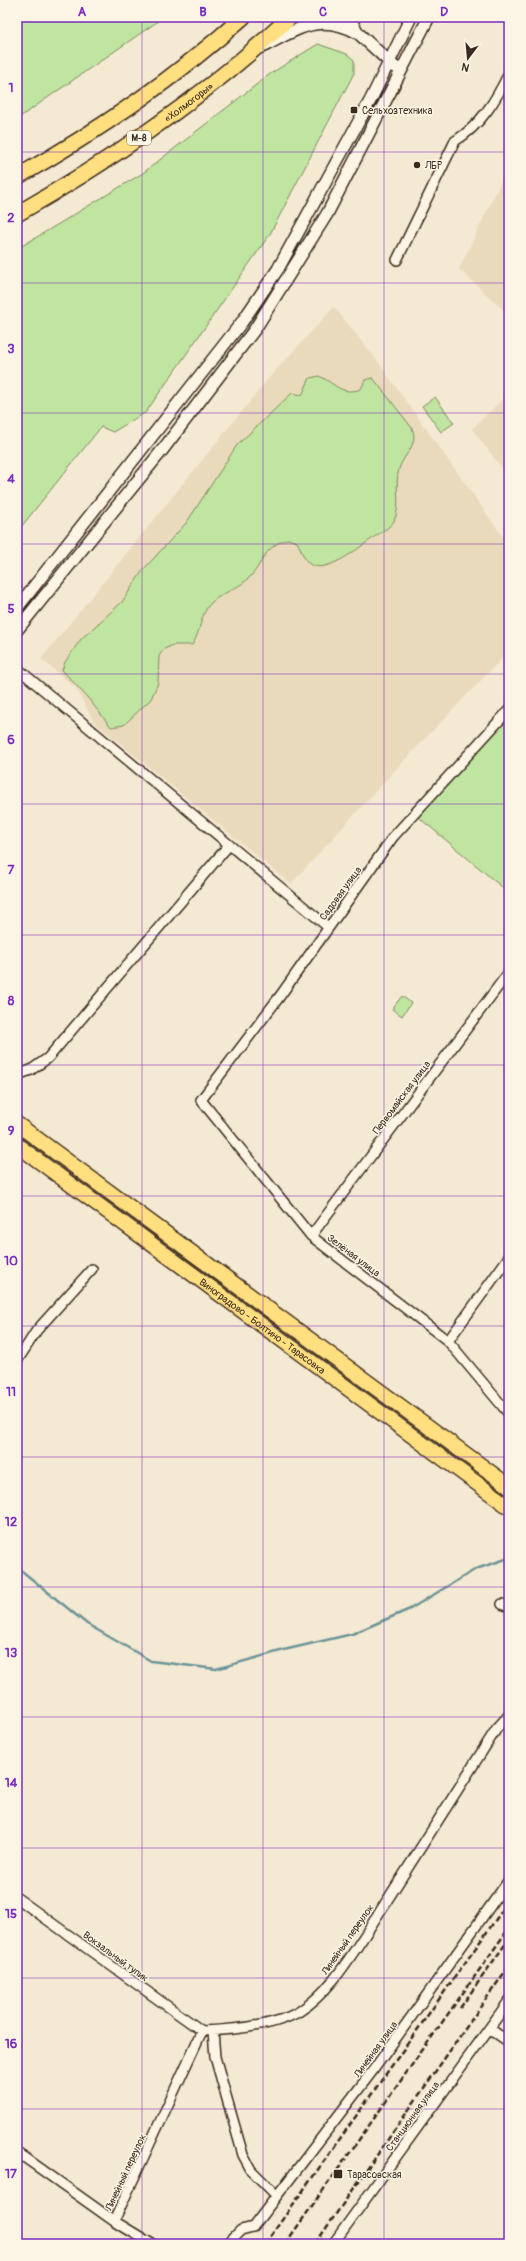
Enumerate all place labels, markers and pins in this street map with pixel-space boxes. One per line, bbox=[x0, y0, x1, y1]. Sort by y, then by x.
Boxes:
marker: Сельхозтехника bbox=[349, 105, 359, 115]
place label: Сельхозтехника bbox=[362, 105, 433, 117]
marker: ЛБР bbox=[412, 160, 422, 170]
place label: ЛБР bbox=[424, 160, 442, 172]
marker: Тарасовская bbox=[332, 2168, 344, 2180]
place label: Тарасовская bbox=[347, 2169, 402, 2181]

